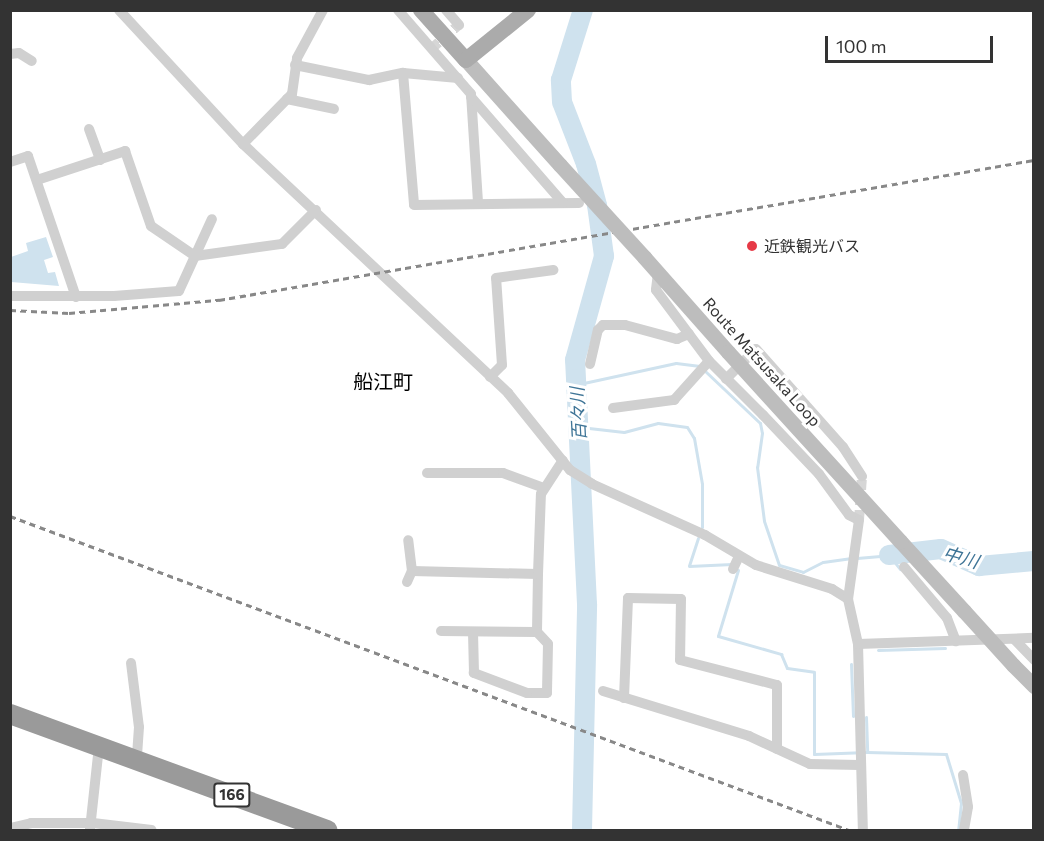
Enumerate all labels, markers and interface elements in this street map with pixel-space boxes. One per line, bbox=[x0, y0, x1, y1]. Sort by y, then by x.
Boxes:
scale bar bbox=[828, 24, 996, 62]
text: 100 m bbox=[836, 35, 886, 57]
place label: 近鉄観光バス bbox=[764, 236, 860, 256]
marker: 近鉄観光バス bbox=[745, 239, 759, 253]
street label: Route Matsusaka Loop bbox=[699, 294, 825, 430]
district label: 船江町 bbox=[353, 369, 413, 393]
water label: 百々川 bbox=[566, 386, 590, 442]
water label: 中川 bbox=[941, 542, 981, 572]
road number: 166 bbox=[212, 783, 252, 807]

